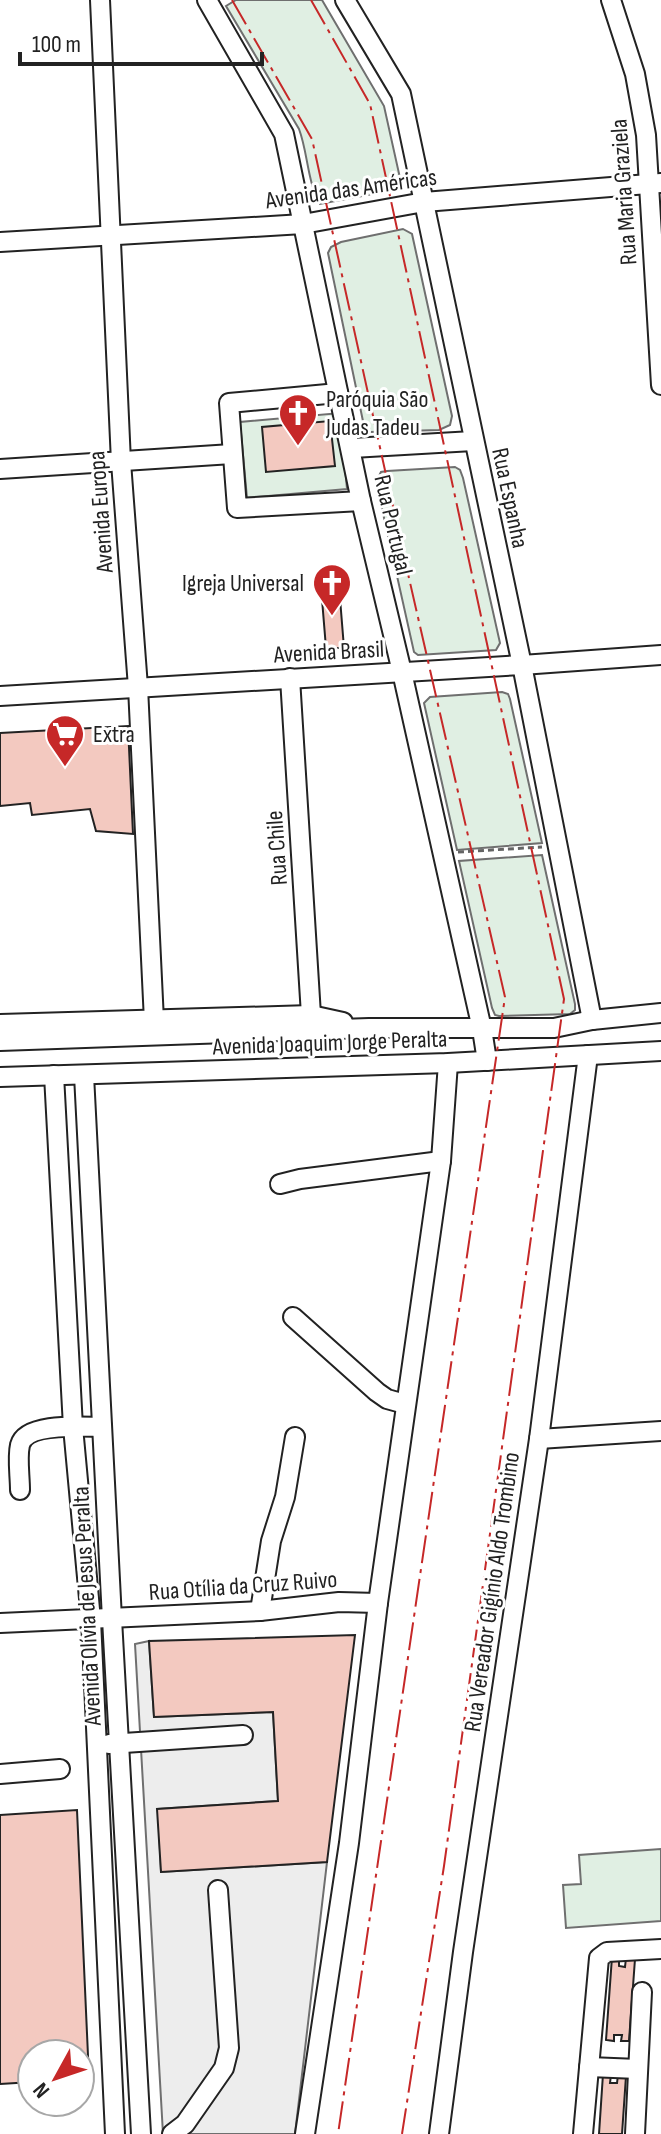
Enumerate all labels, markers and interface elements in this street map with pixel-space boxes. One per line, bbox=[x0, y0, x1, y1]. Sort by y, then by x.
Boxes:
scale bar bbox=[20, 16, 262, 66]
text: 100 m bbox=[32, 30, 81, 59]
street label: Rua Maria Graziela bbox=[604, 118, 644, 266]
street label: Avenida das Américas bbox=[263, 163, 438, 216]
place label: Paróquia São Judas Tadeu bbox=[325, 385, 429, 442]
church icon: Paróquia São Judas Tadeu bbox=[277, 392, 319, 447]
street label: Rua Espanha bbox=[485, 445, 535, 551]
street label: Avenida Europa bbox=[82, 450, 120, 575]
street label: Rua Portugal bbox=[367, 472, 419, 578]
church icon: Igreja Universal bbox=[311, 562, 353, 617]
place label: Igreja Universal bbox=[182, 569, 304, 598]
street label: Avenida Brasil bbox=[272, 635, 385, 669]
supermarket icon: Extra bbox=[44, 713, 86, 768]
place label: Extra bbox=[93, 720, 135, 749]
street label: Rua Chile bbox=[260, 810, 294, 886]
street label: Avenida Joaquim Jorge Peralta bbox=[211, 1024, 448, 1062]
street label: Rua Vereador Gigínio Aldo Trombino bbox=[458, 1450, 526, 1734]
street label: Avenida Olívia de Jesus Peralta bbox=[66, 1486, 108, 1727]
street label: Rua Otília da Cruz Ruivo bbox=[148, 1565, 338, 1607]
north arrow bbox=[16, 2038, 96, 2118]
text: N bbox=[28, 2077, 56, 2103]

